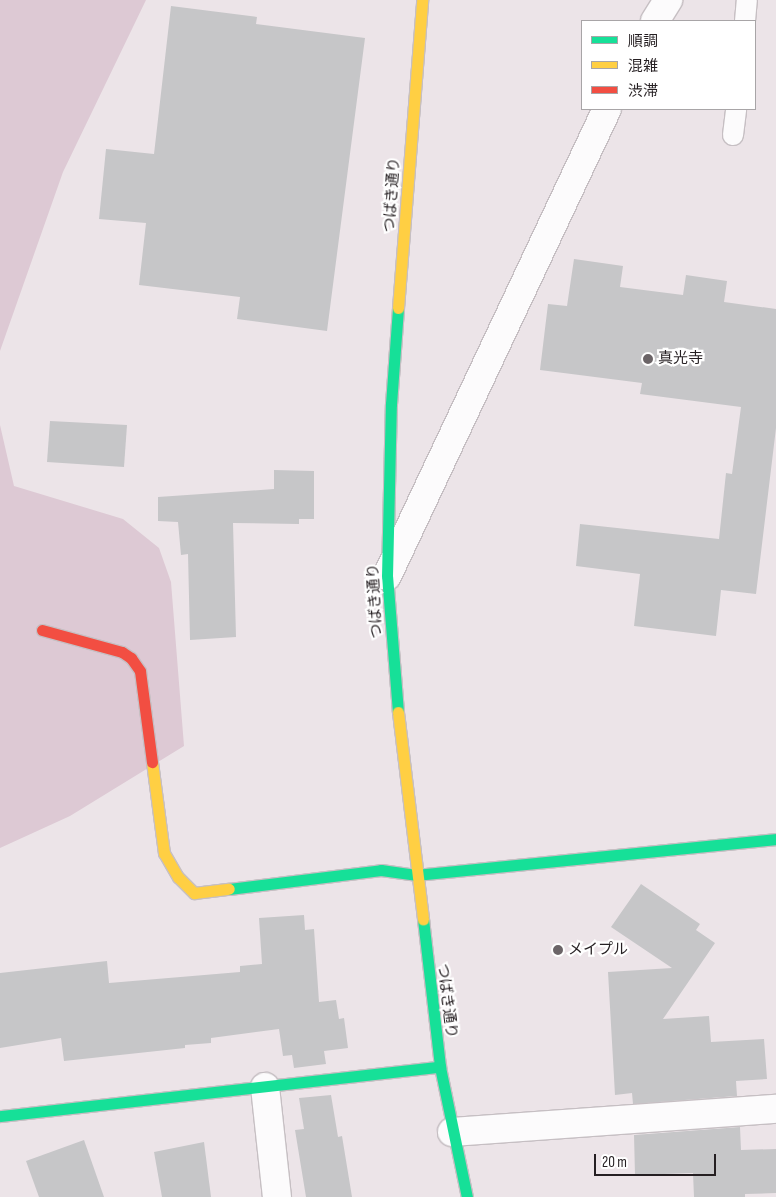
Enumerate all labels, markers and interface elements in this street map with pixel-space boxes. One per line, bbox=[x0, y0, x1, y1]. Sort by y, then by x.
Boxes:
legend bbox=[581, 20, 756, 110]
text: 順調 bbox=[628, 32, 658, 51]
text: 混雑 bbox=[628, 57, 658, 76]
text: 渋滞 bbox=[628, 82, 658, 101]
street label: つばき通り bbox=[380, 157, 404, 233]
place label: 真光寺 bbox=[658, 350, 703, 368]
marker: 真光寺 bbox=[642, 353, 654, 365]
street label: つばき通り bbox=[364, 563, 386, 639]
place label: メイプル bbox=[568, 941, 628, 959]
marker: メイプル bbox=[552, 944, 564, 956]
street label: つばき通り bbox=[433, 963, 461, 1039]
scale bar bbox=[596, 1144, 718, 1176]
text: 20 m bbox=[602, 1153, 627, 1172]

